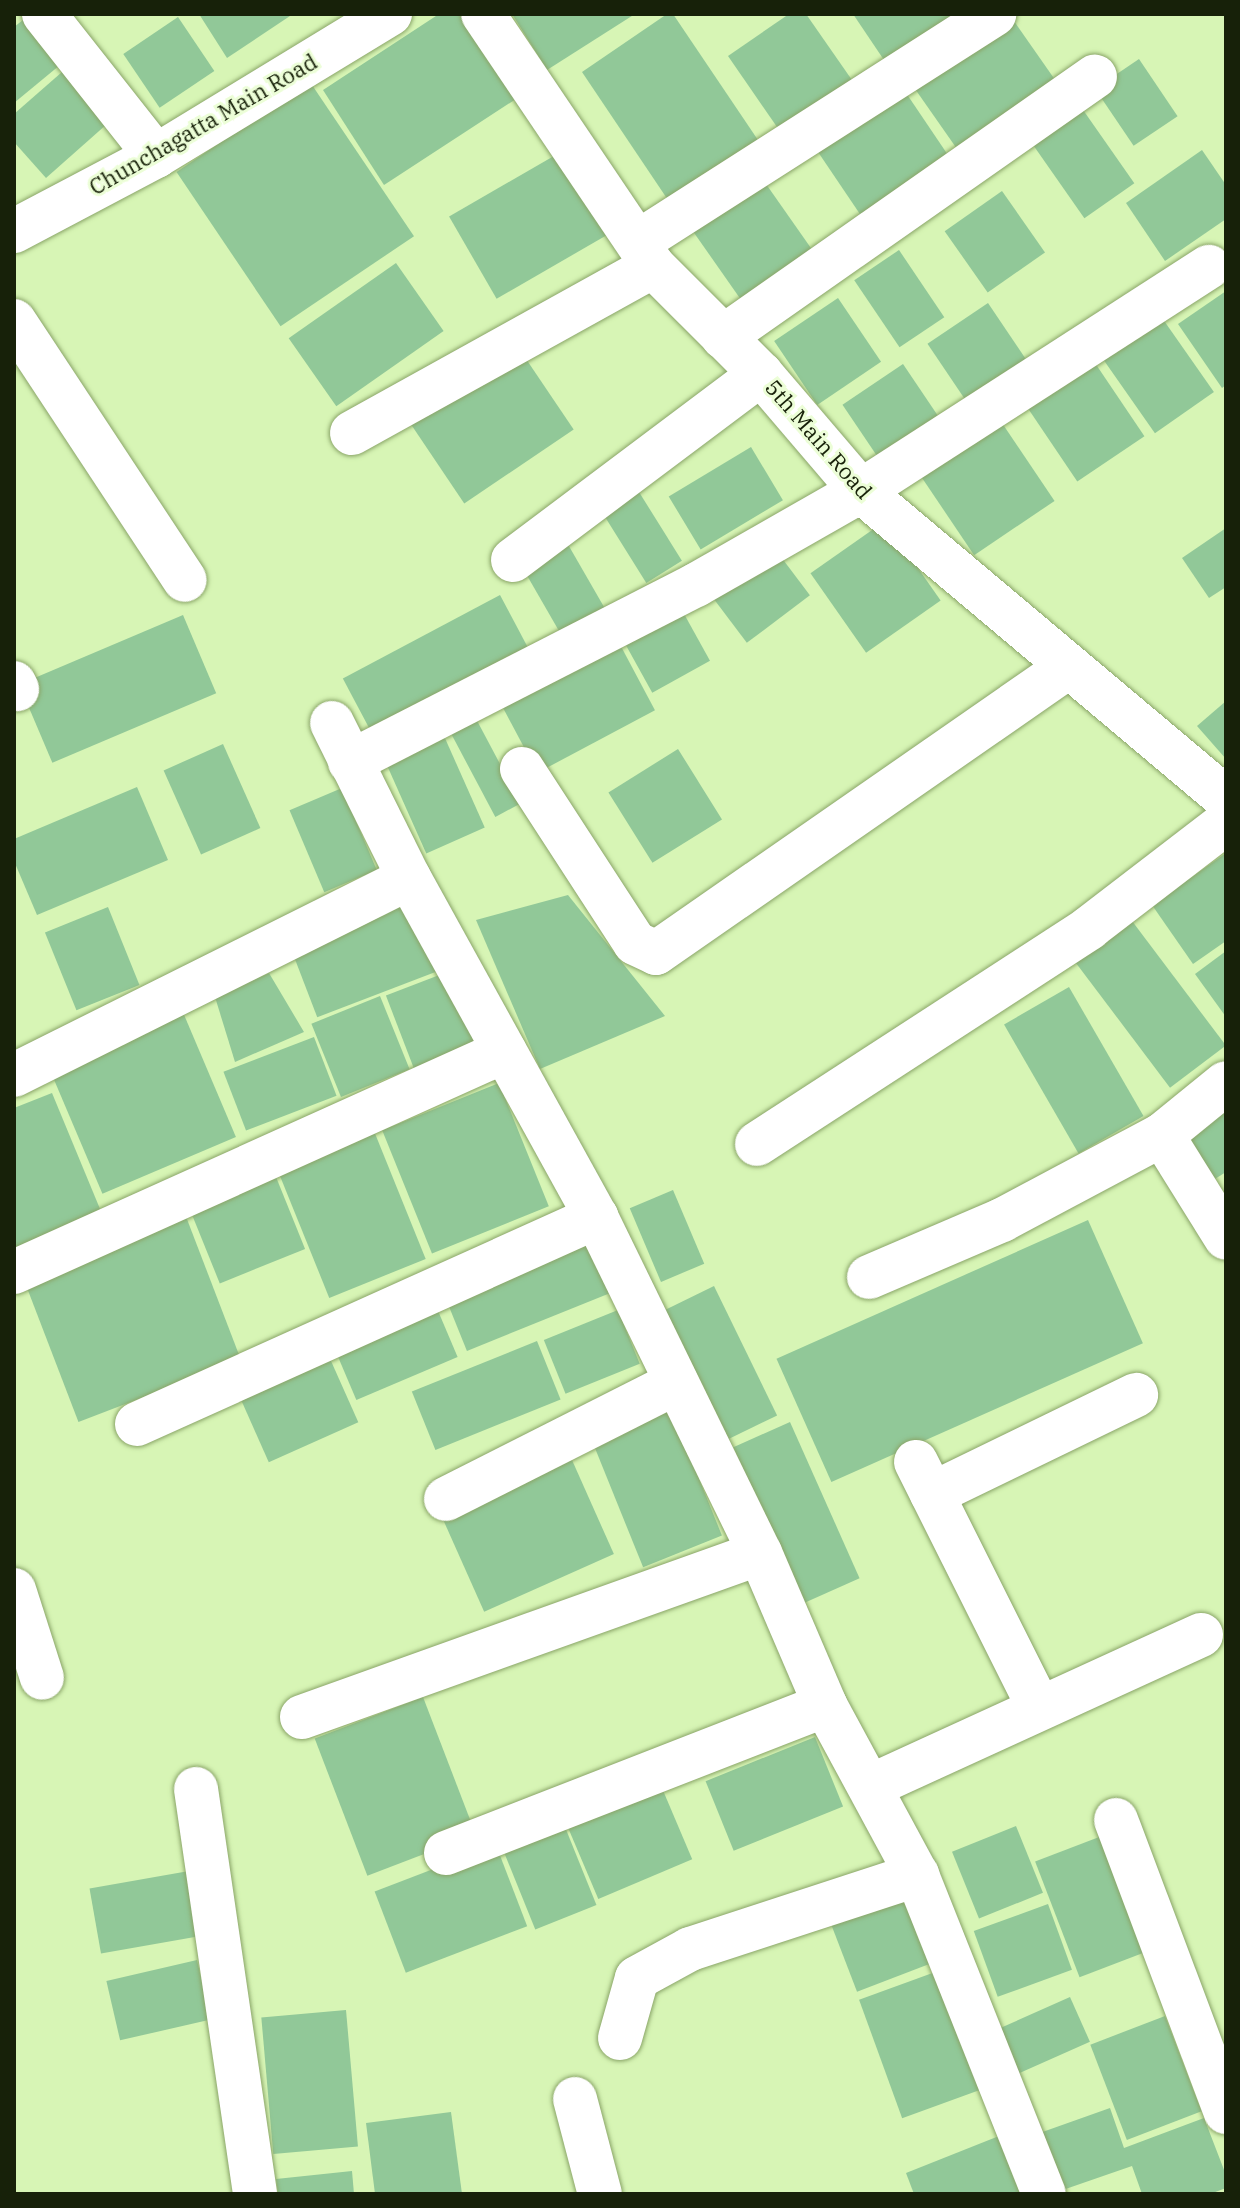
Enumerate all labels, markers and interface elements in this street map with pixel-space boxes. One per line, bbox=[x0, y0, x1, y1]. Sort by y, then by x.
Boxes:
street label: Chunchagatta Main Road bbox=[84, 48, 322, 200]
street label: 5th Main Road bbox=[760, 374, 878, 504]

